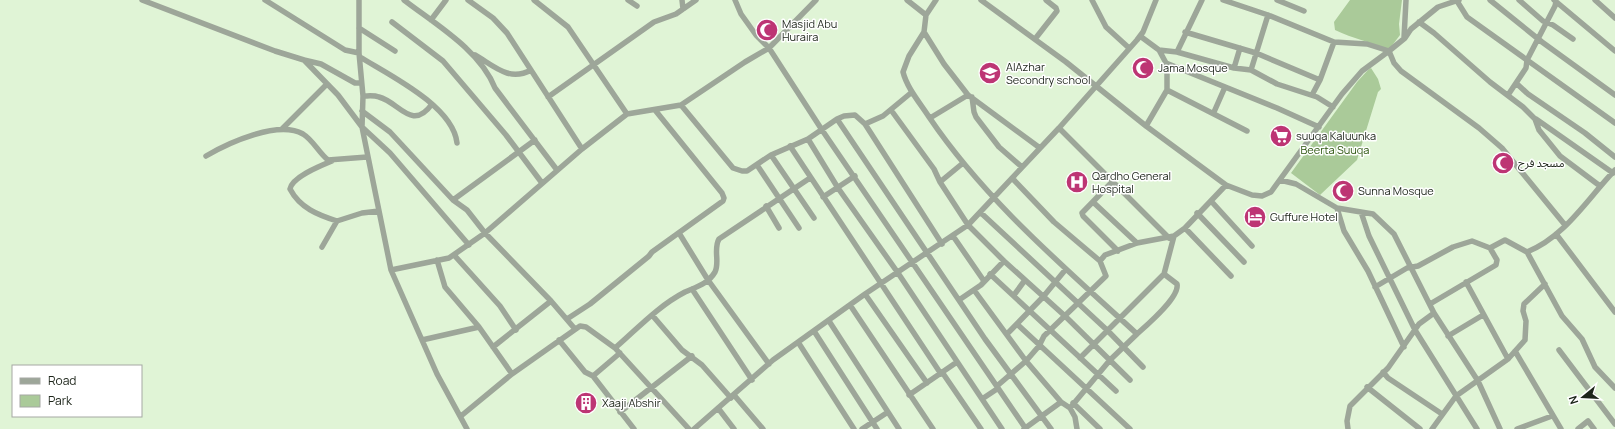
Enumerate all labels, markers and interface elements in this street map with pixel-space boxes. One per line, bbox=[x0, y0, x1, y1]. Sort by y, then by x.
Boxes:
place label: Masjid Abu Huraira bbox=[782, 16, 837, 44]
mosque icon: Masjid Abu Huraira bbox=[754, 17, 780, 43]
mosque icon: Jama Mosque bbox=[1130, 55, 1156, 81]
place label: AlAzhar Secondry school bbox=[1006, 59, 1091, 87]
school or university icon: AlAzhar Secondry school bbox=[977, 60, 1003, 86]
place label: Jama Mosque bbox=[1158, 60, 1228, 75]
supermarket icon: suuqa Kaluunka bbox=[1268, 123, 1294, 149]
place label: suuqa Kaluunka bbox=[1296, 128, 1376, 143]
park label: Beerta Suuqa bbox=[1301, 142, 1369, 157]
mosque icon: مسجد فرح bbox=[1490, 150, 1516, 176]
place label: مسجد فرح bbox=[1518, 155, 1565, 171]
place label: Qardho General Hospital bbox=[1092, 168, 1171, 196]
hospital icon: Qardho General Hospital bbox=[1064, 169, 1090, 195]
mosque icon: Sunna Mosque bbox=[1330, 178, 1356, 204]
place label: Sunna Mosque bbox=[1358, 183, 1434, 198]
hotel icon: Guffure Hotel bbox=[1242, 204, 1268, 230]
place label: Guffure Hotel bbox=[1270, 209, 1338, 224]
legend bbox=[12, 365, 142, 417]
text: Road bbox=[48, 372, 76, 389]
north arrow bbox=[1563, 377, 1603, 417]
building icon: Xaaji Abshir bbox=[573, 390, 599, 416]
text: Park bbox=[48, 392, 73, 409]
text: N bbox=[1565, 394, 1581, 406]
place label: Xaaji Abshir bbox=[602, 395, 661, 410]

